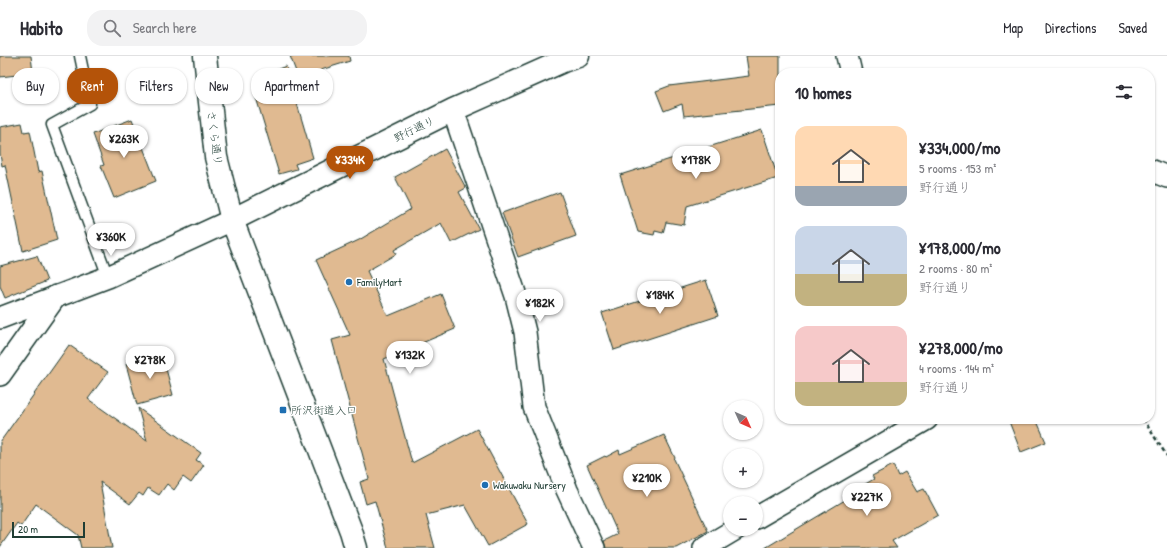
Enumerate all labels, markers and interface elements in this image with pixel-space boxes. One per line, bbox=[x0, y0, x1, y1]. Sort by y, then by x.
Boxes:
search box bbox=[87, 10, 367, 46]
text: Habito bbox=[20, 15, 63, 41]
icon: search bbox=[101, 17, 123, 39]
text: Search here bbox=[133, 17, 197, 38]
text: Map bbox=[1003, 18, 1023, 37]
text: Directions bbox=[1045, 18, 1096, 37]
text: Saved bbox=[1118, 18, 1147, 37]
chip: Buy bbox=[12, 68, 59, 104]
chip: Rent bbox=[67, 68, 118, 104]
chip: Filters bbox=[126, 68, 187, 104]
chip: New bbox=[195, 68, 243, 104]
chip: Apartment bbox=[251, 68, 333, 104]
text: 10 homes bbox=[795, 81, 852, 104]
icon: filters bbox=[1113, 81, 1135, 103]
street label: さくら通り bbox=[204, 110, 226, 166]
street label: 野行通り bbox=[391, 113, 437, 145]
pin: ¥263K bbox=[96, 125, 152, 159]
text: ¥263K bbox=[109, 129, 139, 147]
text: ¥334,000/mo bbox=[919, 136, 1000, 159]
icon: home bbox=[827, 142, 875, 190]
pin: ¥334K bbox=[322, 146, 378, 180]
pin: ¥178K bbox=[668, 146, 724, 180]
text: ¥334K bbox=[335, 150, 365, 168]
text: ¥178K bbox=[681, 150, 711, 168]
text: 5 rooms · 153 m² bbox=[919, 159, 996, 177]
text: 野行通り bbox=[919, 178, 971, 196]
pin: ¥360K bbox=[83, 223, 139, 257]
text: ¥360K bbox=[96, 227, 126, 245]
text: ¥178,000/mo bbox=[919, 236, 1001, 259]
icon: home bbox=[827, 242, 875, 290]
text: 2 rooms · 80 m² bbox=[919, 259, 992, 277]
place label: FamilyMart bbox=[356, 275, 402, 289]
marker: FamilyMart bbox=[344, 277, 354, 287]
text: 野行通り bbox=[919, 278, 971, 296]
pin: ¥184K bbox=[632, 281, 688, 315]
text: ¥184K bbox=[646, 285, 674, 303]
pin: ¥182K bbox=[512, 289, 568, 323]
text: ¥182K bbox=[525, 293, 555, 311]
text: ¥278,000/mo bbox=[919, 336, 1003, 359]
pin: ¥132K bbox=[382, 341, 438, 375]
icon: home bbox=[827, 342, 875, 390]
text: ¥132K bbox=[395, 345, 425, 363]
pin: ¥278K bbox=[122, 346, 178, 380]
text: ¥278K bbox=[135, 350, 165, 368]
text: 4 rooms · 144 m² bbox=[919, 359, 994, 377]
text: 野行通り bbox=[919, 378, 971, 396]
north arrow bbox=[723, 400, 763, 440]
map controls bbox=[723, 400, 763, 536]
place label: 所沢街道入口 bbox=[291, 403, 357, 417]
marker: 所沢街道入口 bbox=[278, 405, 288, 415]
button: + bbox=[723, 448, 763, 488]
pin: ¥210K bbox=[619, 464, 675, 498]
text: ¥210K bbox=[632, 468, 662, 486]
place label: Wakuwaku Nursery bbox=[493, 478, 566, 492]
marker: Wakuwaku Nursery bbox=[480, 480, 490, 490]
pin: ¥227K bbox=[839, 483, 895, 517]
text: ¥227K bbox=[851, 487, 883, 505]
button: − bbox=[723, 496, 763, 536]
scale bar bbox=[12, 520, 85, 539]
text: 20 m bbox=[18, 522, 38, 536]

